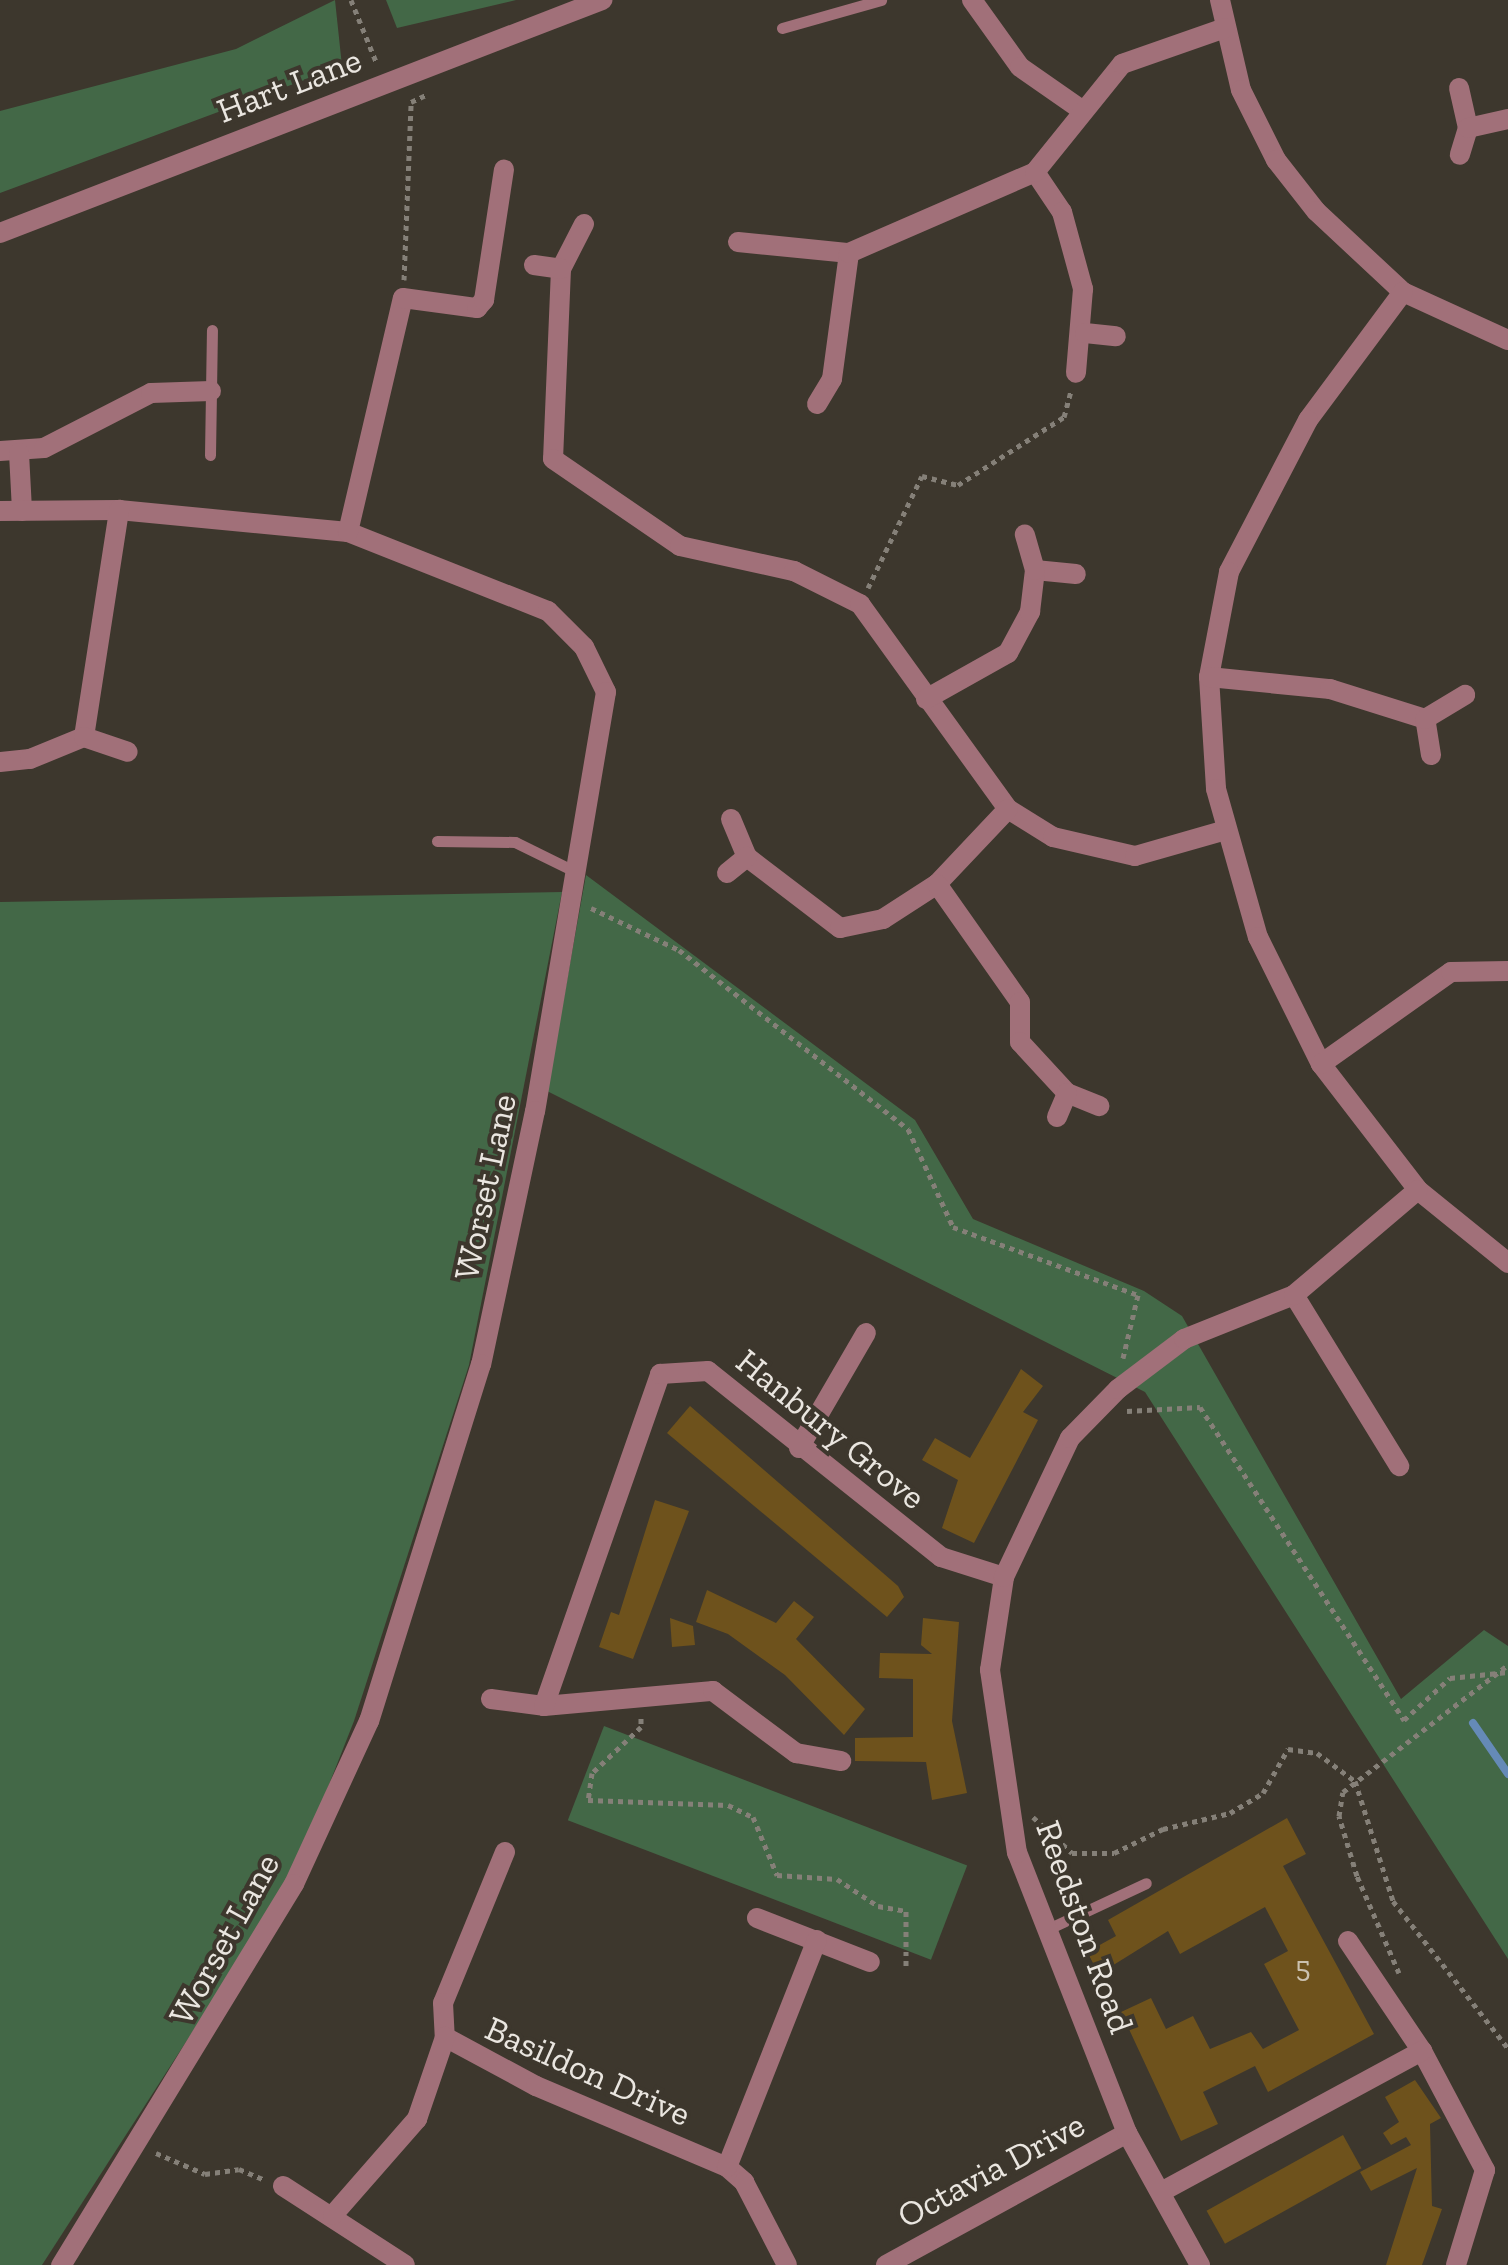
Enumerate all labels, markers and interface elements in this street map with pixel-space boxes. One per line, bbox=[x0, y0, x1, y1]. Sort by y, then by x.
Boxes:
street label: Hart Lane bbox=[211, 38, 367, 132]
street label: Worset Lane bbox=[445, 1090, 525, 1284]
street label: Hanbury Grove bbox=[728, 1340, 934, 1518]
street label: Reedston Road bbox=[1027, 1815, 1143, 2039]
street label: Worset Lane bbox=[160, 1846, 288, 2032]
house number: 5 bbox=[1295, 1949, 1311, 1985]
street label: Basildon Drive bbox=[479, 2007, 697, 2135]
street label: Octavia Drive bbox=[890, 2103, 1092, 2237]

